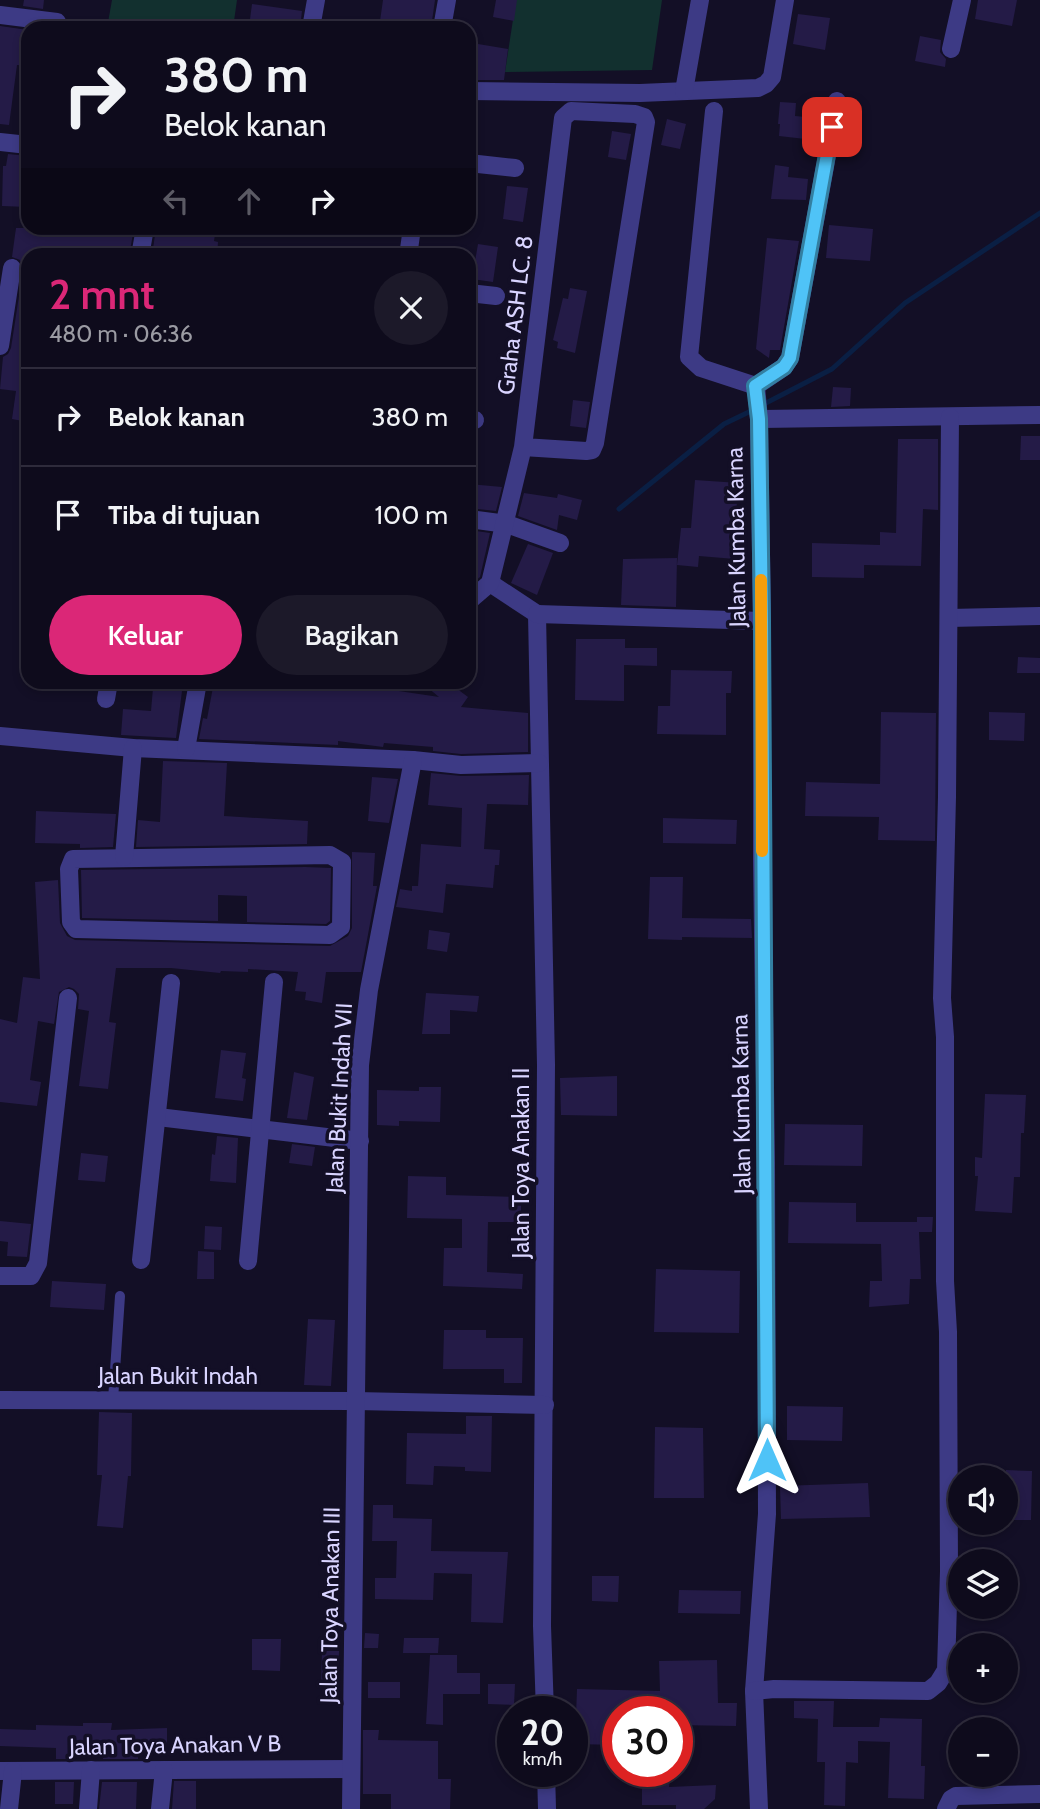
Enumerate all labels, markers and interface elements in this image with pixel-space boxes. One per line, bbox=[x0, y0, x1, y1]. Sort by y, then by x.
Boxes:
text: 380 m bbox=[164, 45, 308, 104]
icon: right bbox=[49, 49, 140, 140]
pin bbox=[802, 97, 862, 157]
text: Belok kanan bbox=[164, 105, 327, 144]
icon: arrive bbox=[813, 108, 851, 146]
icon: left bbox=[157, 182, 195, 220]
icon: ahead bbox=[230, 182, 268, 220]
icon: right bbox=[303, 182, 341, 220]
street label: Graha ASH LC. 8 bbox=[491, 234, 539, 396]
text: 2 mnt bbox=[49, 268, 155, 320]
button: close bbox=[374, 271, 448, 345]
text: 480 m · 06:36 bbox=[49, 320, 193, 348]
icon: right bbox=[49, 398, 87, 436]
text: Belok kanan bbox=[108, 401, 245, 433]
text: 380 m bbox=[371, 401, 448, 433]
street label: Jalan Kumba Karna bbox=[720, 447, 752, 628]
icon: arrive bbox=[49, 496, 87, 534]
text: Tiba di tujuan bbox=[108, 499, 260, 531]
text: 100 m bbox=[375, 499, 448, 531]
button: Keluar bbox=[49, 595, 242, 675]
button: Bagikan bbox=[256, 595, 448, 675]
street label: Jalan Bukit Indah VII bbox=[320, 1002, 358, 1195]
street label: Jalan Kumba Karna bbox=[725, 1014, 757, 1195]
street label: Jalan Toya Anakan II bbox=[507, 1068, 535, 1259]
street label: Jalan Bukit Indah bbox=[97, 1362, 258, 1390]
position arrow bbox=[730, 1423, 804, 1497]
map controls bbox=[948, 1465, 1018, 1787]
button: sound bbox=[948, 1465, 1018, 1535]
street label: Jalan Toya Anakan III bbox=[314, 1506, 346, 1705]
button: layers bbox=[948, 1549, 1018, 1619]
button: + bbox=[948, 1633, 1018, 1703]
speed limit sign: 30 bbox=[602, 1696, 693, 1787]
text: 20 bbox=[521, 1711, 564, 1754]
button: − bbox=[948, 1717, 1018, 1787]
street label: Jalan Toya Anakan V B bbox=[68, 1729, 281, 1761]
text: km/h bbox=[523, 1748, 562, 1770]

